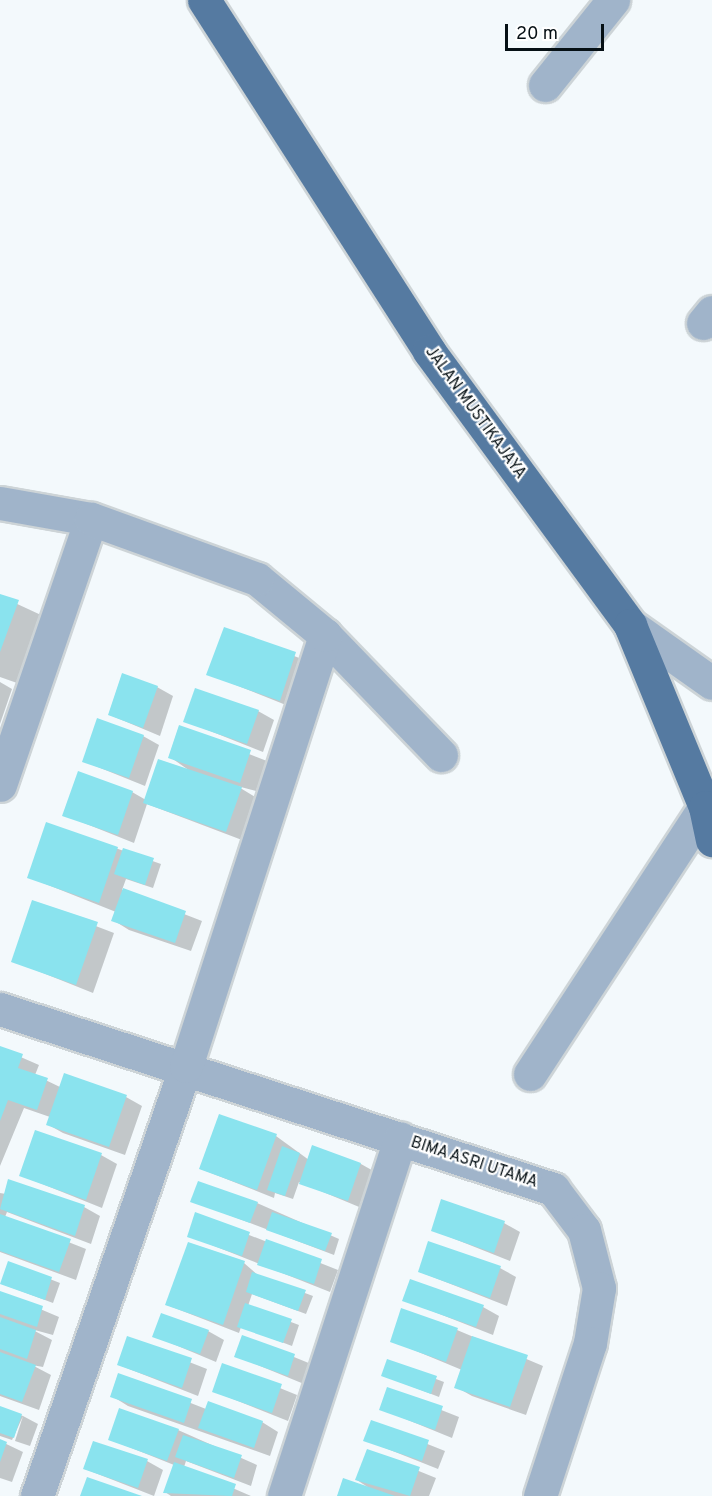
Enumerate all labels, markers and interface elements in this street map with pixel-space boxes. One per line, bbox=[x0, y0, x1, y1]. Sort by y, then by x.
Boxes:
scale bar bbox=[508, 12, 607, 50]
text: 20 m bbox=[516, 23, 558, 46]
street label: JALAN MUSTIKAJAYA bbox=[420, 343, 530, 483]
street label: BIMA ASRI UTAMA bbox=[408, 1133, 540, 1193]

